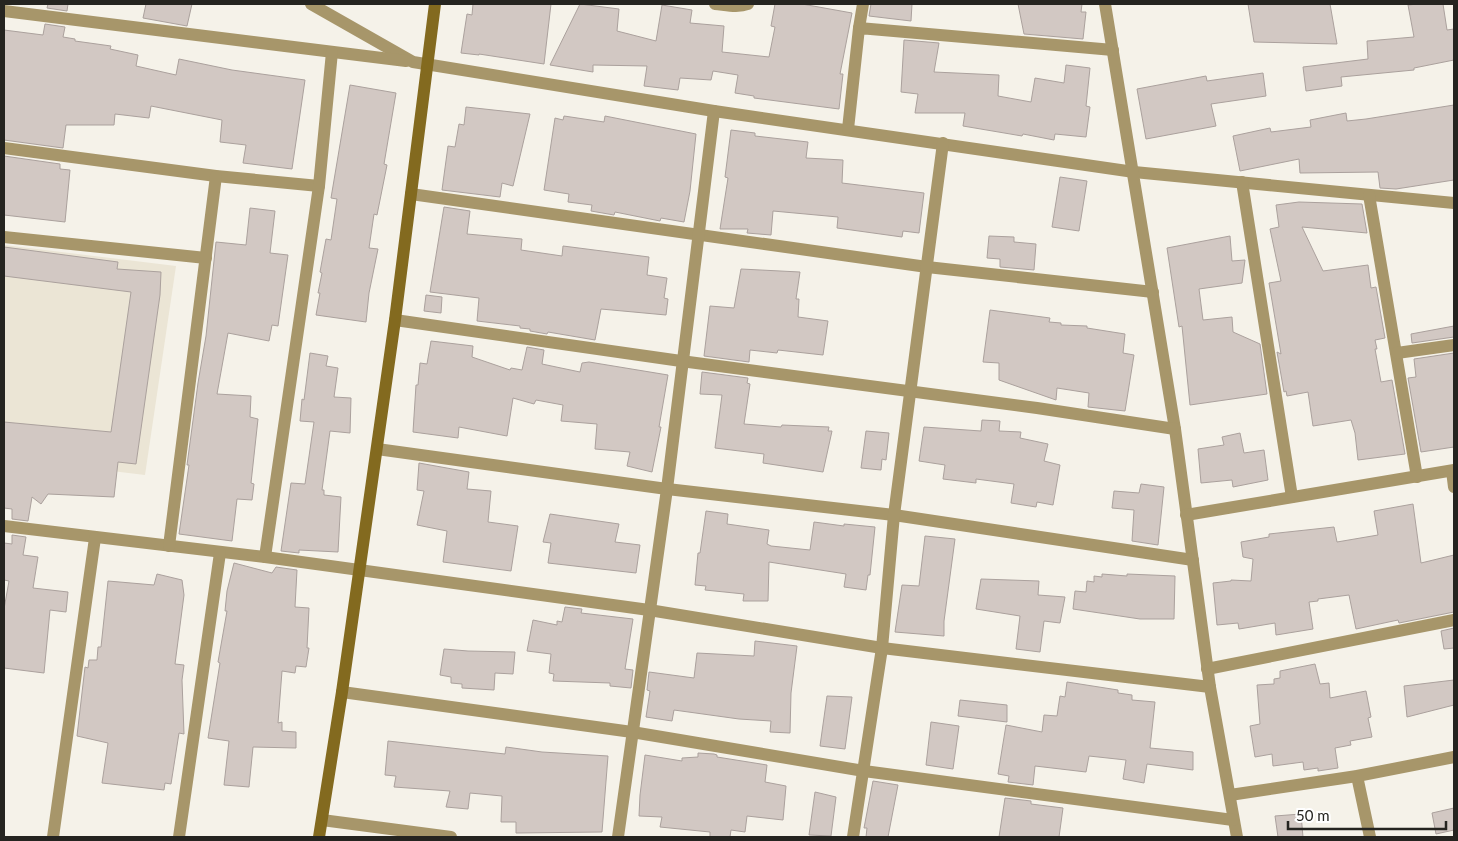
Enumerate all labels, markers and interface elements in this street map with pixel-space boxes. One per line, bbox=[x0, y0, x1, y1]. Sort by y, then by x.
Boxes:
scale bar bbox=[1288, 798, 1446, 830]
text: 50 m bbox=[1296, 806, 1330, 824]

